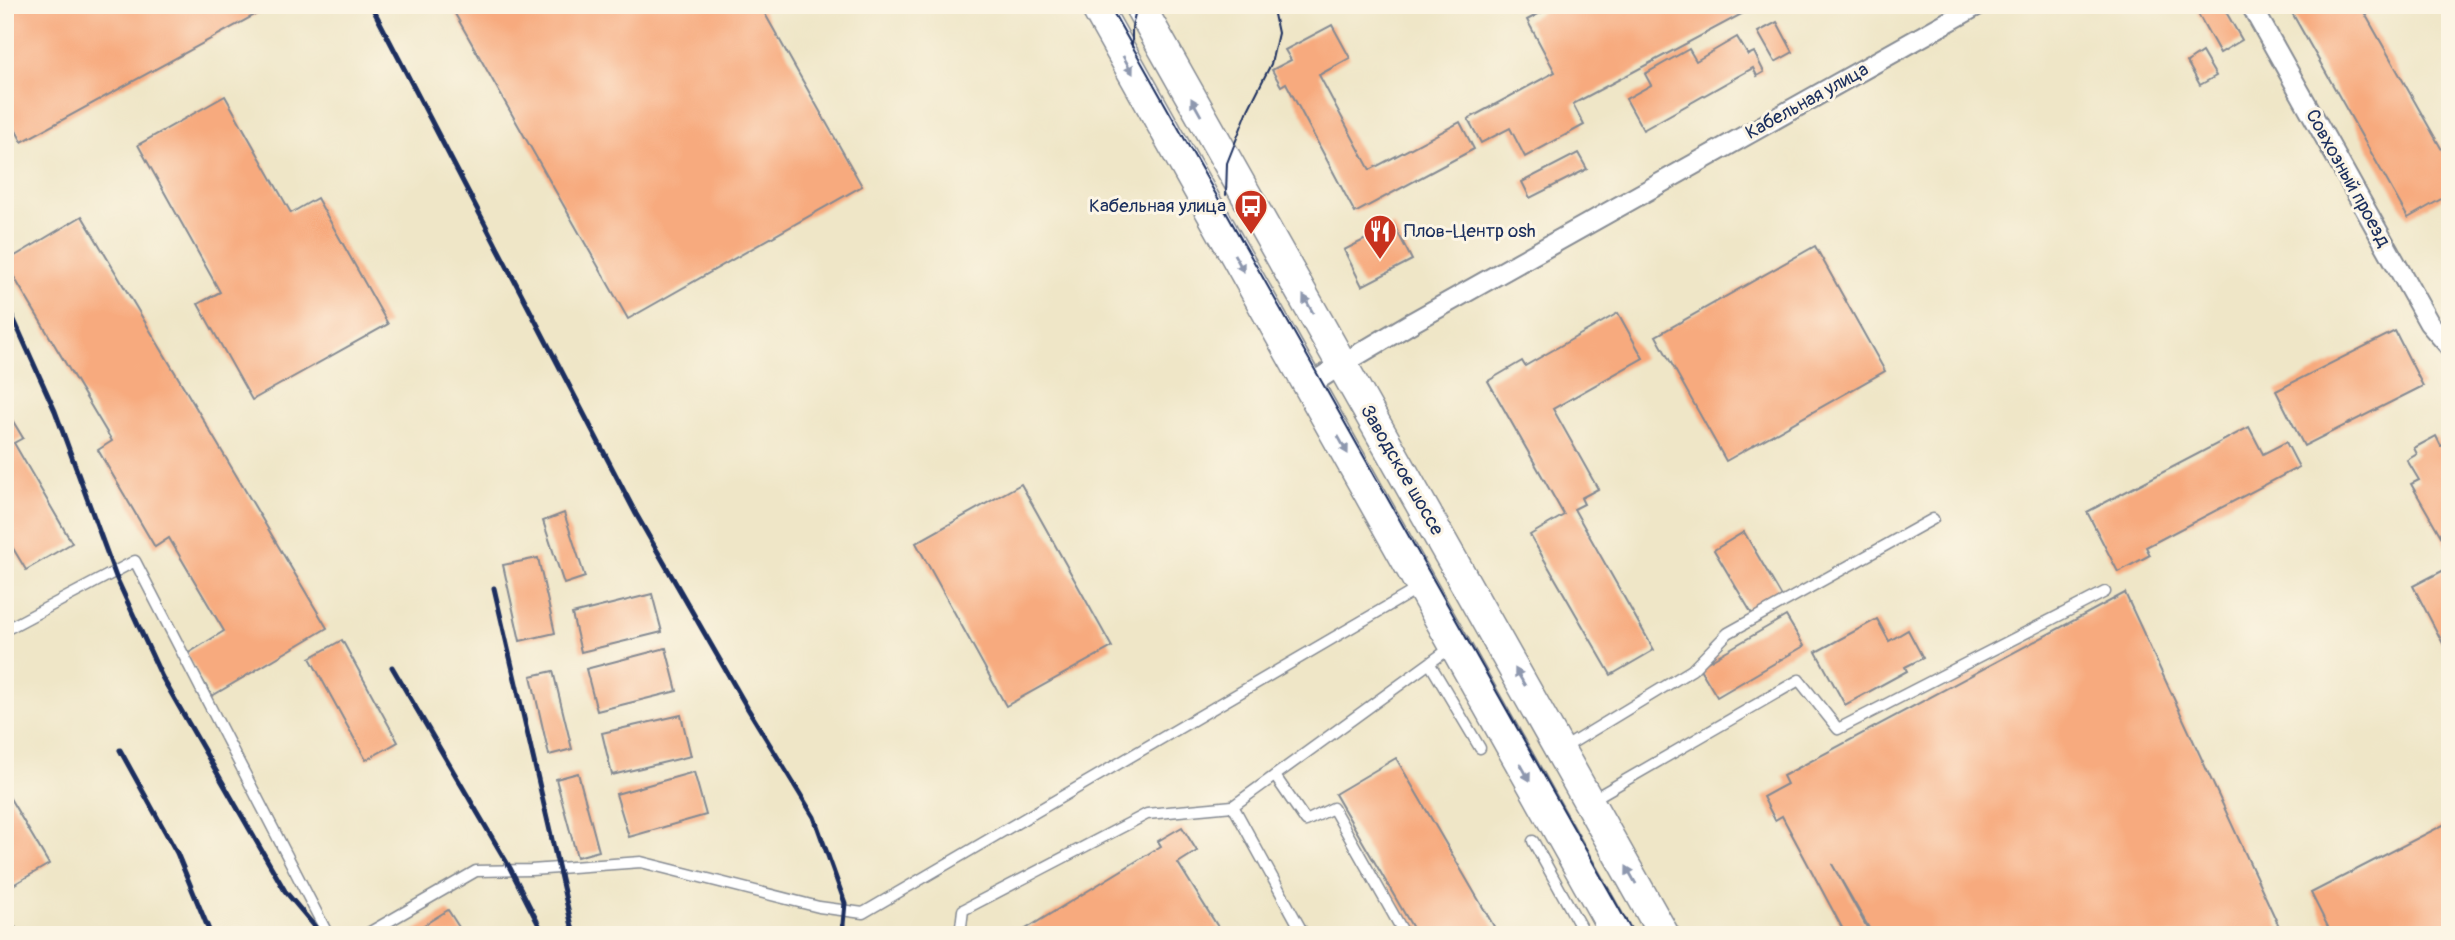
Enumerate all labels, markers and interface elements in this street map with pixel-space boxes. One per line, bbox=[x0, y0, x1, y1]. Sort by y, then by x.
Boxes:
one-way arrow bbox=[1122, 55, 1134, 75]
street label: Кабельная улица bbox=[1741, 57, 1873, 145]
one-way arrow bbox=[1190, 97, 1202, 116]
street label: Совхозный проезд bbox=[2300, 105, 2396, 252]
bus stop icon: Кабельная улица bbox=[1232, 187, 1270, 236]
place label: Кабельная улица bbox=[1089, 194, 1226, 218]
restaurant icon: Плов-Центр osh bbox=[1361, 212, 1399, 261]
place label: Плов-Центр osh bbox=[1404, 219, 1536, 243]
one-way arrow bbox=[1233, 254, 1245, 273]
one-way arrow bbox=[1302, 295, 1314, 314]
street label: Заводское шоссе bbox=[1355, 400, 1449, 540]
one-way arrow bbox=[1337, 435, 1349, 455]
one-way arrow bbox=[1514, 667, 1526, 686]
one-way arrow bbox=[1519, 763, 1531, 782]
one-way arrow bbox=[1625, 866, 1637, 885]

